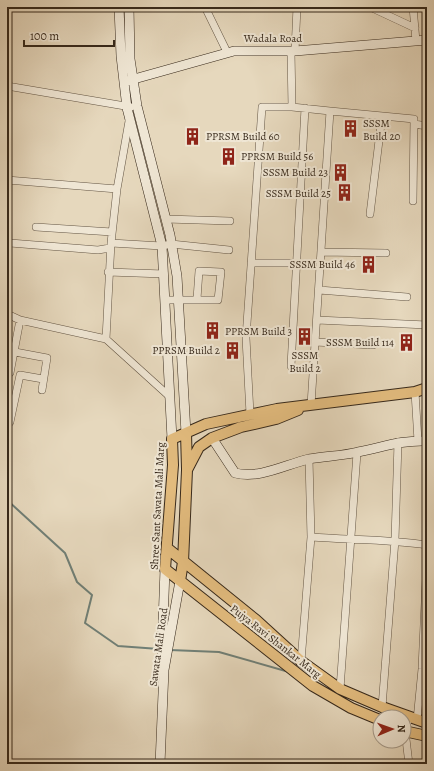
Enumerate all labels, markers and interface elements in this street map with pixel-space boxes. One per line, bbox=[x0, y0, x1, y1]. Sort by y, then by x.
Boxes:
scale bar bbox=[24, 22, 114, 48]
text: 100 m bbox=[30, 28, 59, 44]
street label: Wadala Road bbox=[243, 31, 302, 46]
place label: SSSM Build 20 bbox=[363, 116, 401, 144]
building icon: SSSM Build 20 bbox=[340, 119, 360, 139]
building icon: PPRSM Build 60 bbox=[183, 126, 203, 146]
place label: PPRSM Build 60 bbox=[206, 129, 280, 144]
building icon: PPRSM Build 56 bbox=[218, 146, 238, 166]
place label: PPRSM Build 56 bbox=[241, 149, 313, 164]
building icon: SSSM Build 23 bbox=[331, 162, 351, 182]
place label: SSSM Build 23 bbox=[263, 165, 328, 180]
building icon: SSSM Build 25 bbox=[334, 183, 354, 203]
place label: SSSM Build 25 bbox=[266, 186, 331, 201]
building icon: SSSM Build 46 bbox=[358, 254, 378, 274]
place label: SSSM Build 46 bbox=[290, 257, 355, 272]
building icon: PPRSM Build 3 bbox=[202, 321, 222, 341]
place label: PPRSM Build 3 bbox=[225, 324, 292, 339]
building icon: SSSM Build 2 bbox=[295, 327, 315, 347]
building icon: SSSM Build 114 bbox=[397, 332, 417, 352]
place label: SSSM Build 114 bbox=[326, 335, 394, 350]
building icon: PPRSM Build 2 bbox=[223, 340, 243, 360]
place label: PPRSM Build 2 bbox=[152, 343, 220, 358]
place label: SSSM Build 2 bbox=[289, 348, 321, 376]
street label: Shree Sant Savata Mali Marg bbox=[147, 441, 168, 570]
street label: Pujya Ravi Shankar Marg bbox=[227, 601, 325, 682]
street label: Sawata Mali Road bbox=[146, 607, 171, 687]
north arrow bbox=[372, 709, 412, 749]
text: N bbox=[394, 724, 409, 733]

